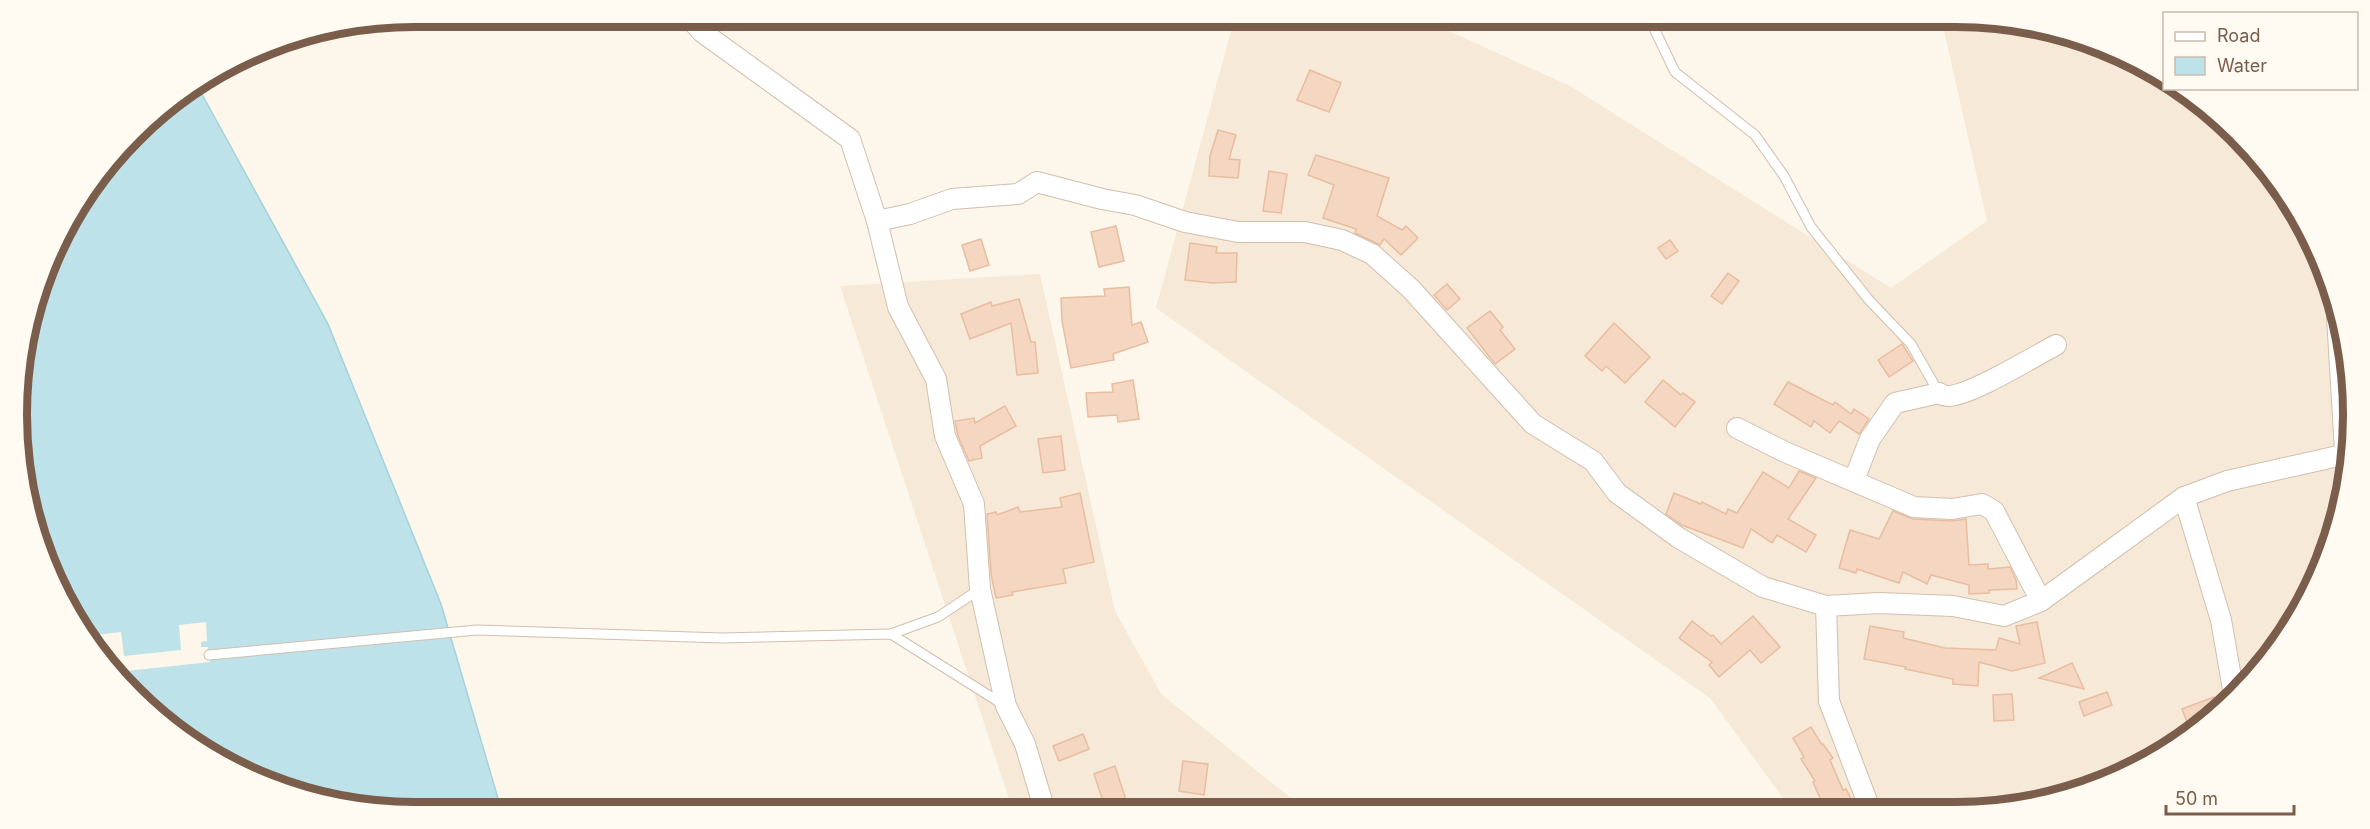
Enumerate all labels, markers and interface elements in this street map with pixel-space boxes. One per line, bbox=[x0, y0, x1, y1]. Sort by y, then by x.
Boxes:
legend bbox=[2163, 12, 2358, 90]
text: Road bbox=[2217, 25, 2260, 46]
text: Water bbox=[2217, 55, 2267, 76]
scale bar bbox=[2166, 778, 2294, 816]
text: 50 m bbox=[2175, 788, 2218, 809]

